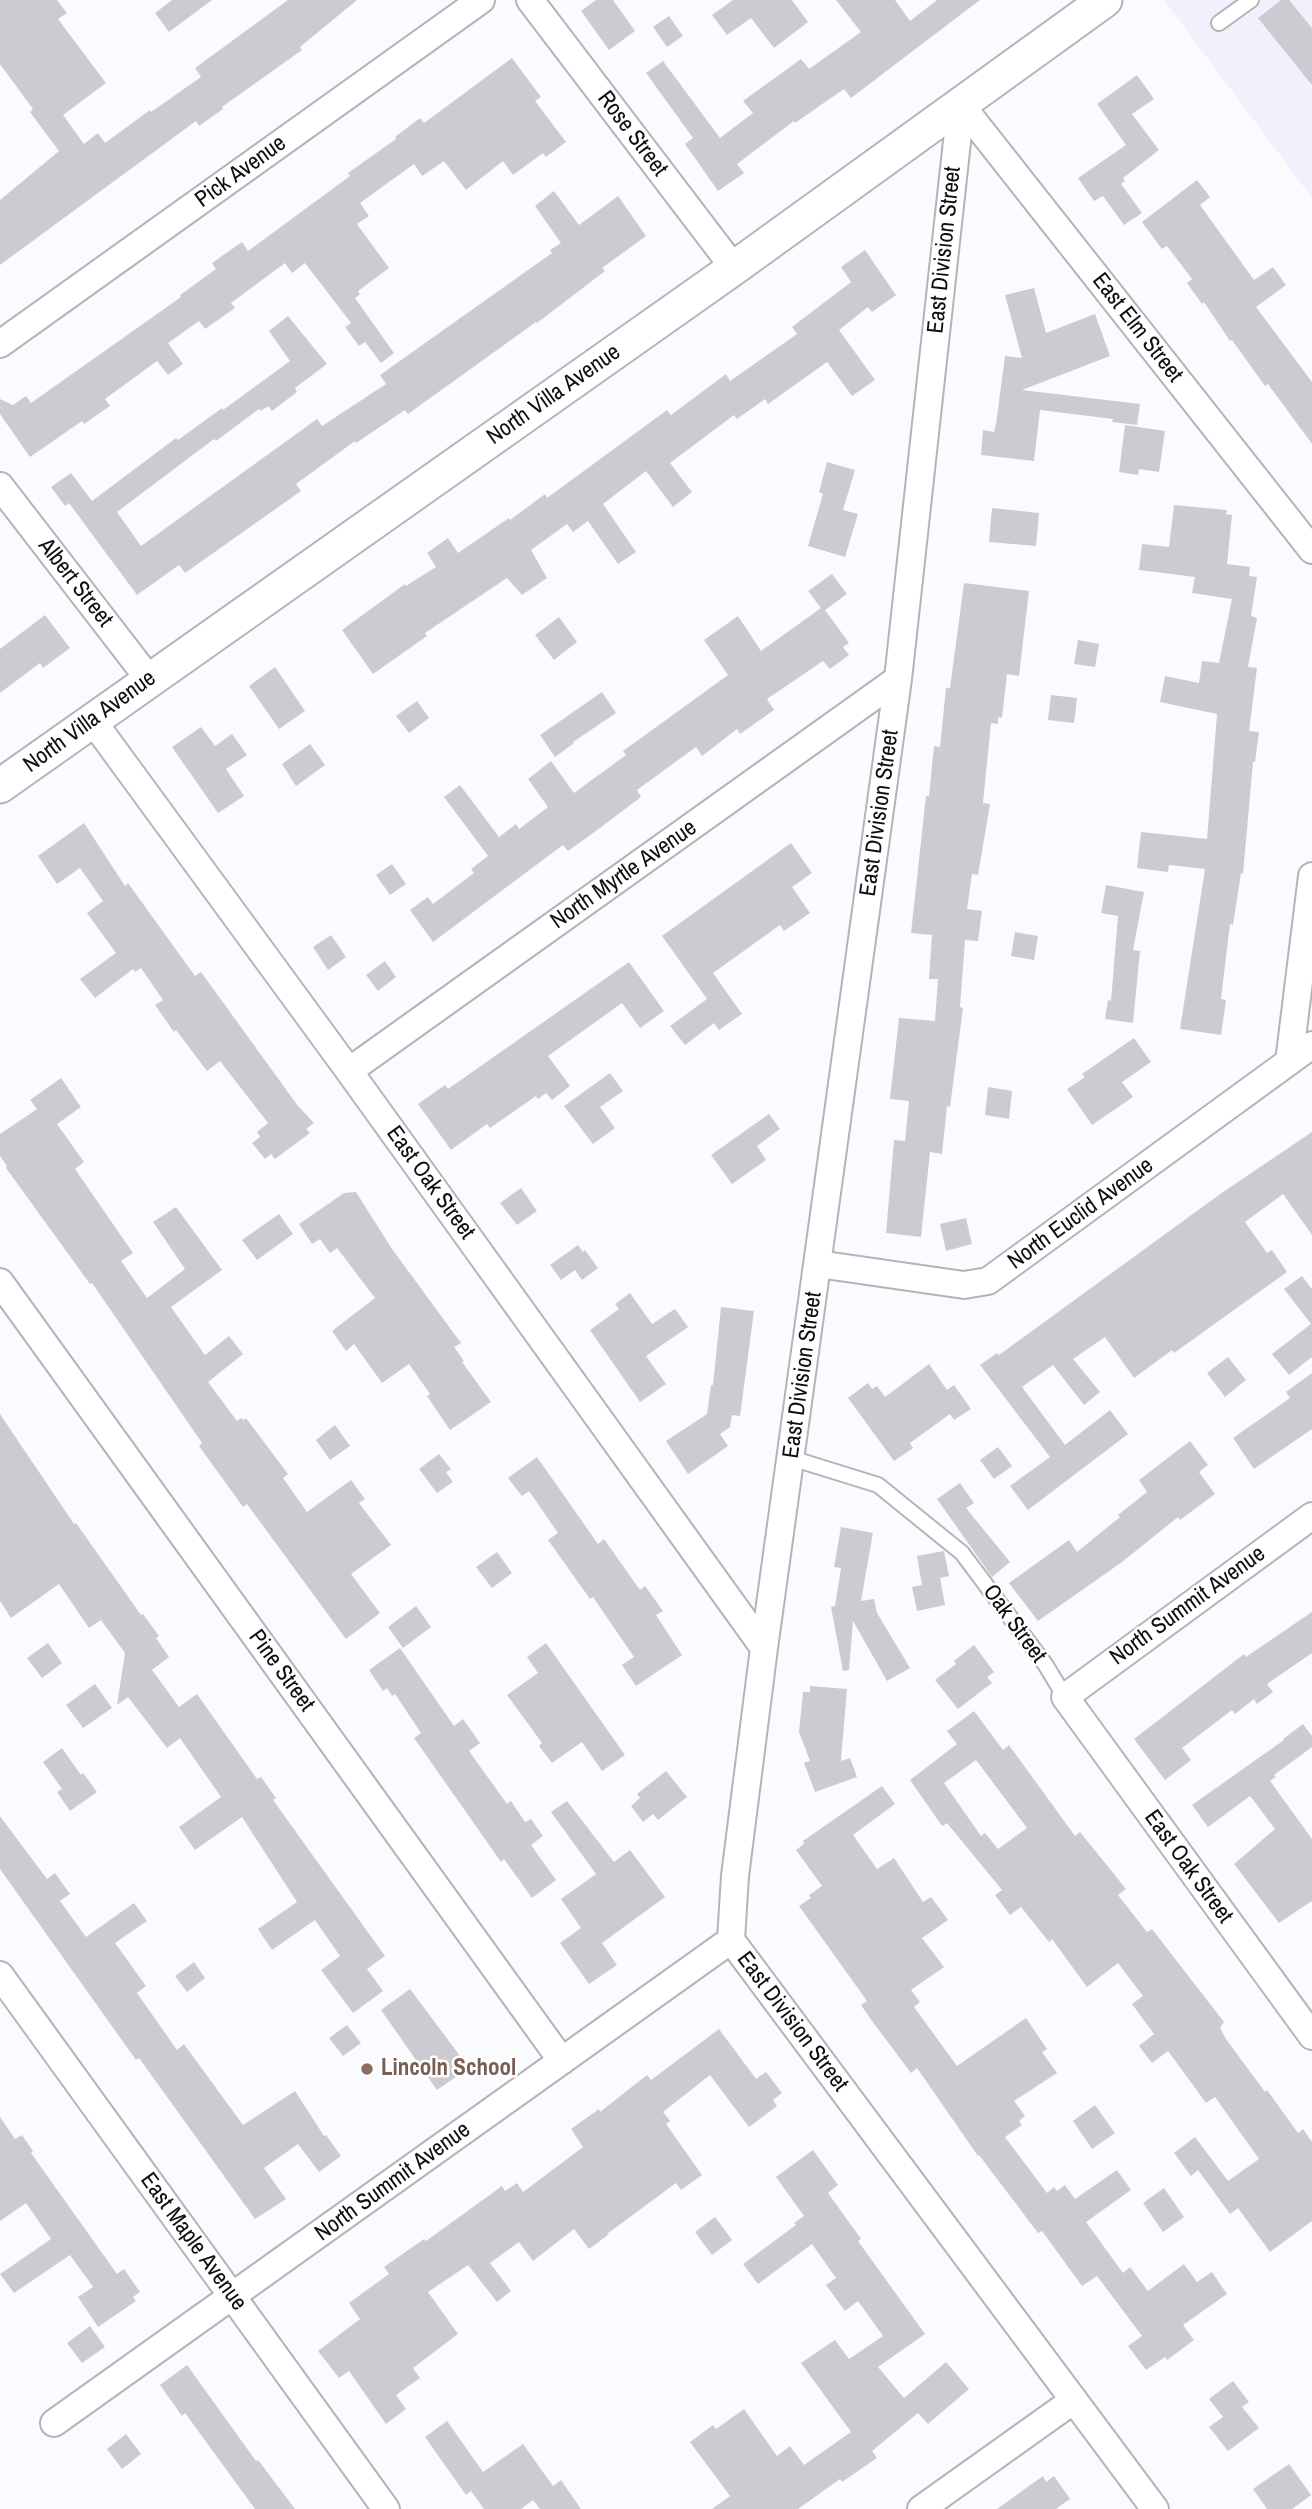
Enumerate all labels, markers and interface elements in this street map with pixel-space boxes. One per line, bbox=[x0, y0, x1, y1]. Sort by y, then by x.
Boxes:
street label: Rose Street bbox=[591, 86, 673, 182]
street label: Pick Avenue bbox=[190, 130, 292, 214]
street label: East Division Street bbox=[923, 165, 967, 335]
street label: East Elm Street bbox=[1086, 268, 1188, 388]
street label: North Villa Avenue bbox=[482, 339, 626, 451]
street label: Albert Street bbox=[32, 533, 118, 633]
street label: North Villa Avenue bbox=[19, 665, 161, 779]
street label: East Division Street bbox=[855, 728, 905, 898]
street label: North Myrtle Avenue bbox=[546, 814, 702, 936]
street label: East Oak Street bbox=[380, 1121, 480, 1245]
street label: North Euclid Avenue bbox=[1003, 1152, 1159, 1276]
street label: East Division Street bbox=[778, 1290, 828, 1460]
street label: North Summit Avenue bbox=[1105, 1540, 1271, 1672]
street label: Oak Street bbox=[976, 1579, 1052, 1669]
street label: Pine Street bbox=[242, 1625, 320, 1717]
street label: East Oak Street bbox=[1138, 1805, 1238, 1929]
street label: East Division Street bbox=[731, 1947, 853, 2097]
place label: Lincoln School bbox=[381, 2055, 516, 2083]
marker: Lincoln School bbox=[359, 2061, 375, 2077]
street label: North Summit Avenue bbox=[310, 2116, 476, 2248]
street label: East Maple Avenue bbox=[134, 2168, 252, 2316]

